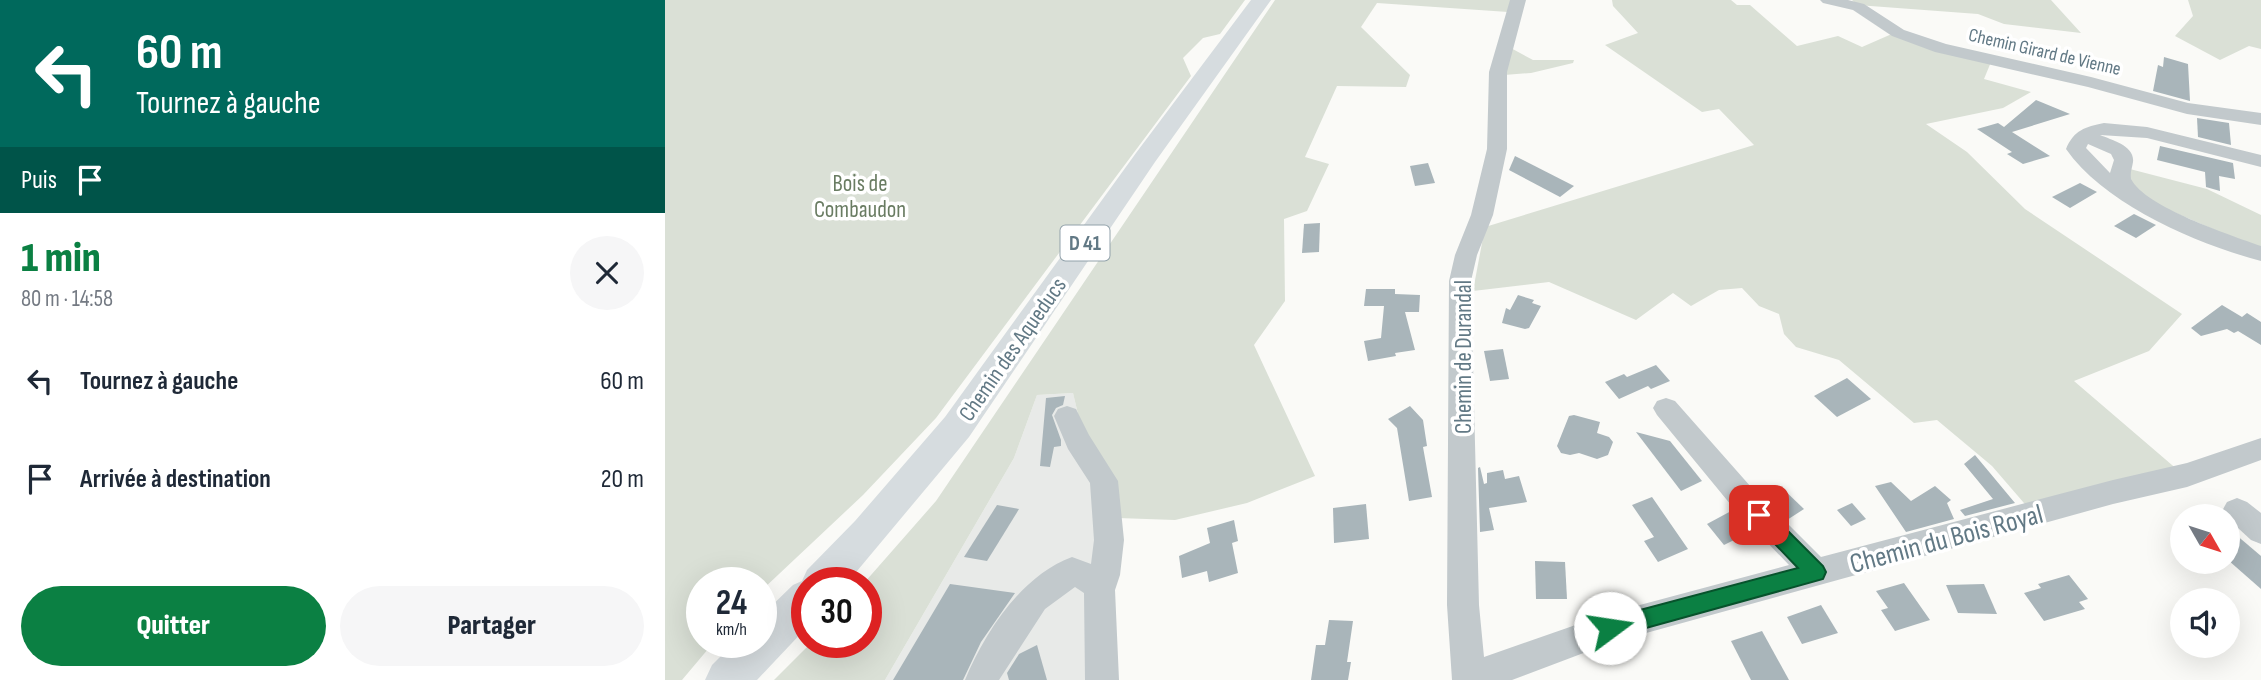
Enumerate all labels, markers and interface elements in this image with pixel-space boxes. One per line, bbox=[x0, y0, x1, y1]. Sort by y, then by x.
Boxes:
text: 60 m bbox=[136, 24, 223, 83]
street label: Chemin Girard de Vienne bbox=[1966, 24, 2123, 81]
icon: left bbox=[21, 28, 112, 119]
text: Tournez à gauche bbox=[136, 84, 321, 123]
icon: arrive bbox=[71, 161, 109, 199]
text: Puis bbox=[21, 165, 57, 196]
park label: Bois de Combaudon bbox=[814, 170, 906, 224]
road number: D 41 bbox=[1061, 226, 1109, 260]
text: 1 min bbox=[21, 233, 101, 284]
button: close bbox=[570, 236, 644, 310]
street label: Chemin des Aqueducs bbox=[953, 272, 1073, 427]
street label: Chemin de Durandal bbox=[1450, 280, 1478, 434]
text: 80 m · 14:58 bbox=[21, 285, 113, 313]
icon: left bbox=[21, 362, 59, 400]
text: Tournez à gauche bbox=[80, 366, 238, 397]
text: 60 m bbox=[600, 366, 644, 397]
icon: arrive bbox=[21, 460, 59, 498]
text: Arrivée à destination bbox=[80, 464, 271, 495]
text: 20 m bbox=[601, 464, 644, 495]
pin bbox=[1729, 485, 1789, 545]
icon: arrive bbox=[1740, 496, 1778, 534]
street label: Chemin du Bois Royal bbox=[1846, 498, 2046, 581]
north arrow bbox=[2170, 504, 2240, 574]
map controls bbox=[2170, 504, 2240, 658]
speed limit sign: 30 bbox=[791, 567, 882, 658]
text: 24 bbox=[716, 582, 747, 625]
button: Quitter bbox=[21, 586, 326, 666]
button: Partager bbox=[340, 586, 644, 666]
button: sound bbox=[2170, 588, 2240, 658]
position arrow bbox=[1573, 591, 1647, 665]
text: km/h bbox=[716, 619, 747, 640]

